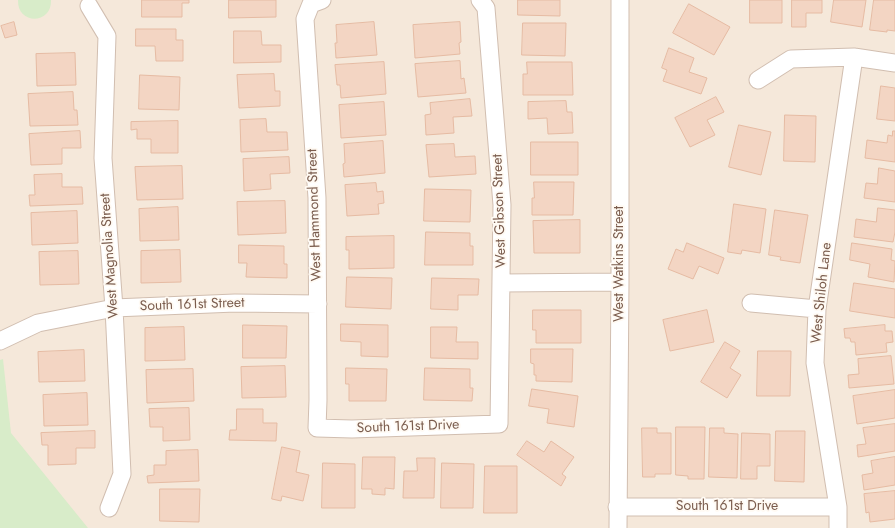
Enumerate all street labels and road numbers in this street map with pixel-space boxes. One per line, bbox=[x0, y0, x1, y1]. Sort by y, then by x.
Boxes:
street label: West Hammond Street bbox=[304, 149, 326, 281]
street label: West Gibson Street bbox=[490, 154, 510, 268]
street label: West Magnolia Street bbox=[97, 193, 123, 319]
street label: West Watkins Street bbox=[612, 206, 628, 322]
street label: West Shiloh Lane bbox=[808, 241, 836, 345]
street label: South 161st Street bbox=[139, 295, 245, 315]
street label: South 161st Drive bbox=[356, 417, 460, 437]
street label: South 161st Drive bbox=[676, 499, 778, 515]

